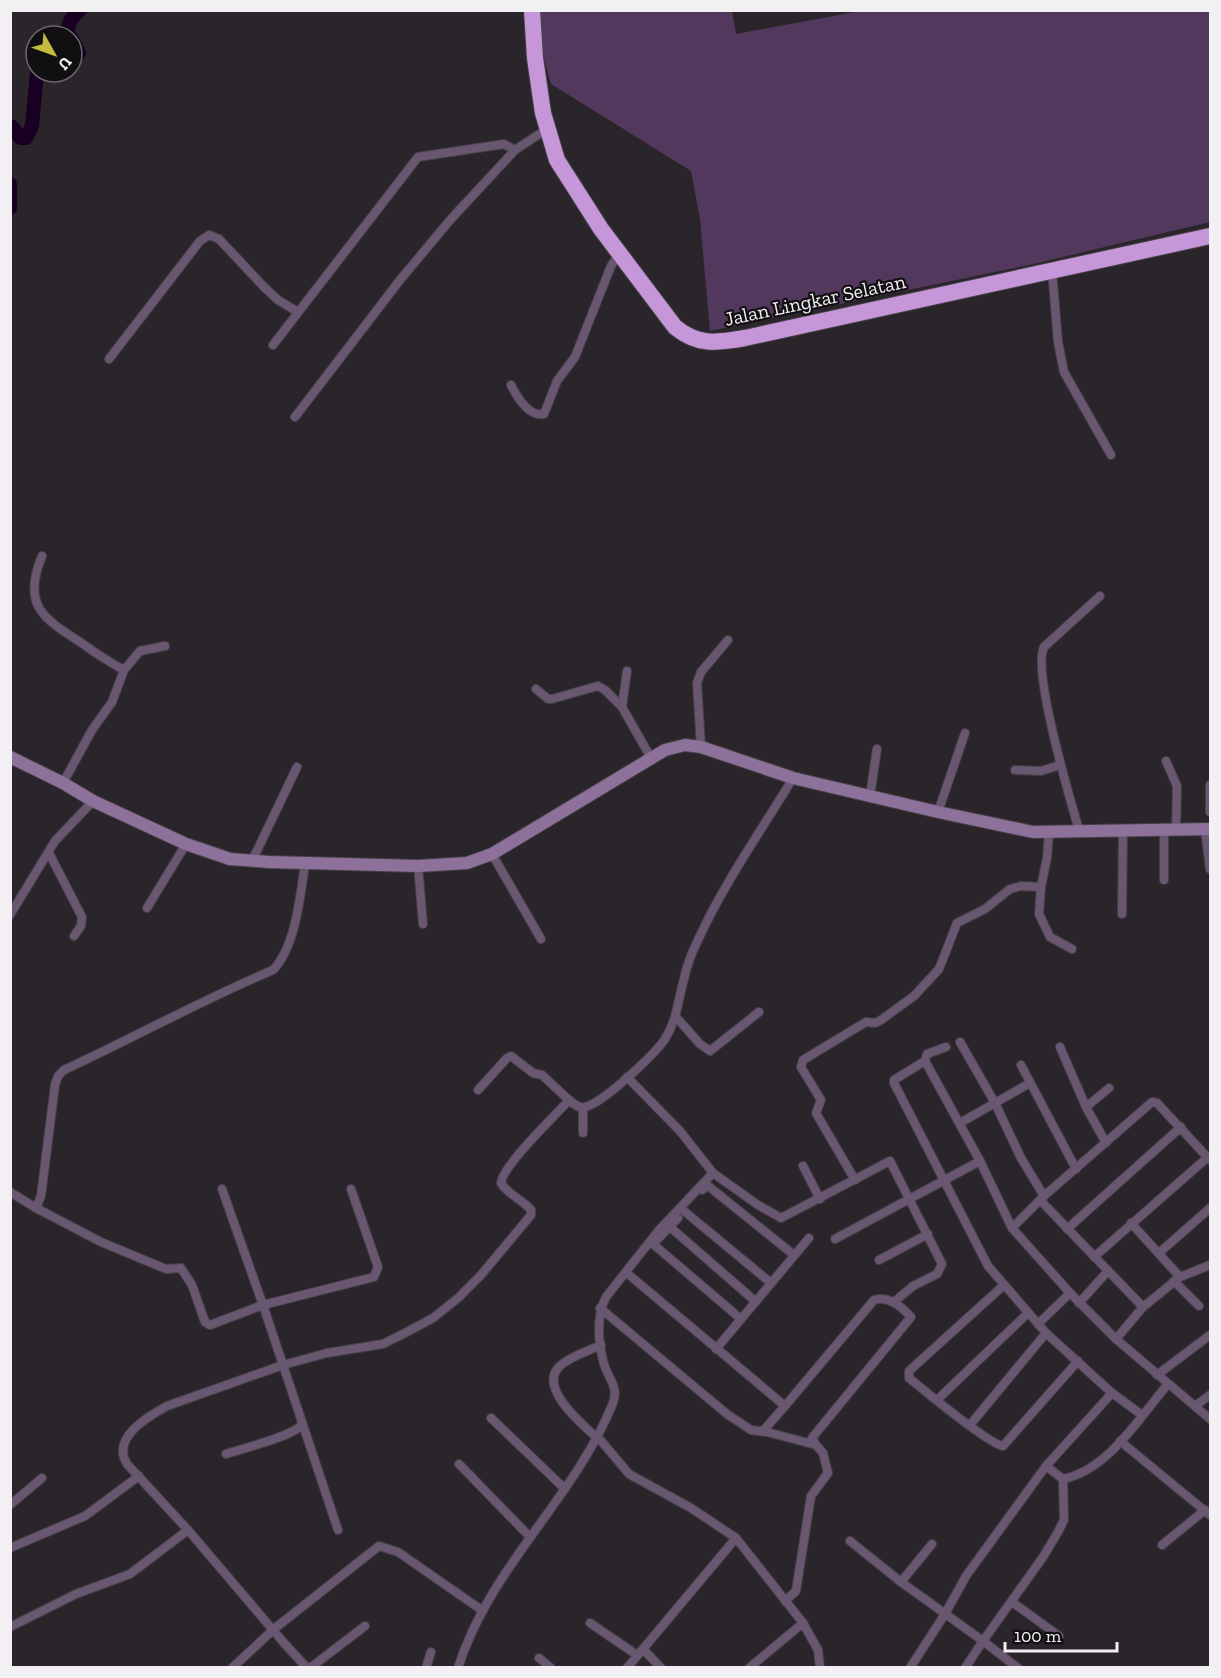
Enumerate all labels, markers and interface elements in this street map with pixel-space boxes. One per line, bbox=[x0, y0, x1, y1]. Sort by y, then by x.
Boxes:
north arrow bbox=[24, 24, 84, 84]
text: U bbox=[54, 53, 76, 74]
street label: Jalan Lingkar Selatan bbox=[722, 269, 908, 331]
scale bar bbox=[1005, 1615, 1118, 1653]
text: 100 m bbox=[1014, 1625, 1062, 1647]

